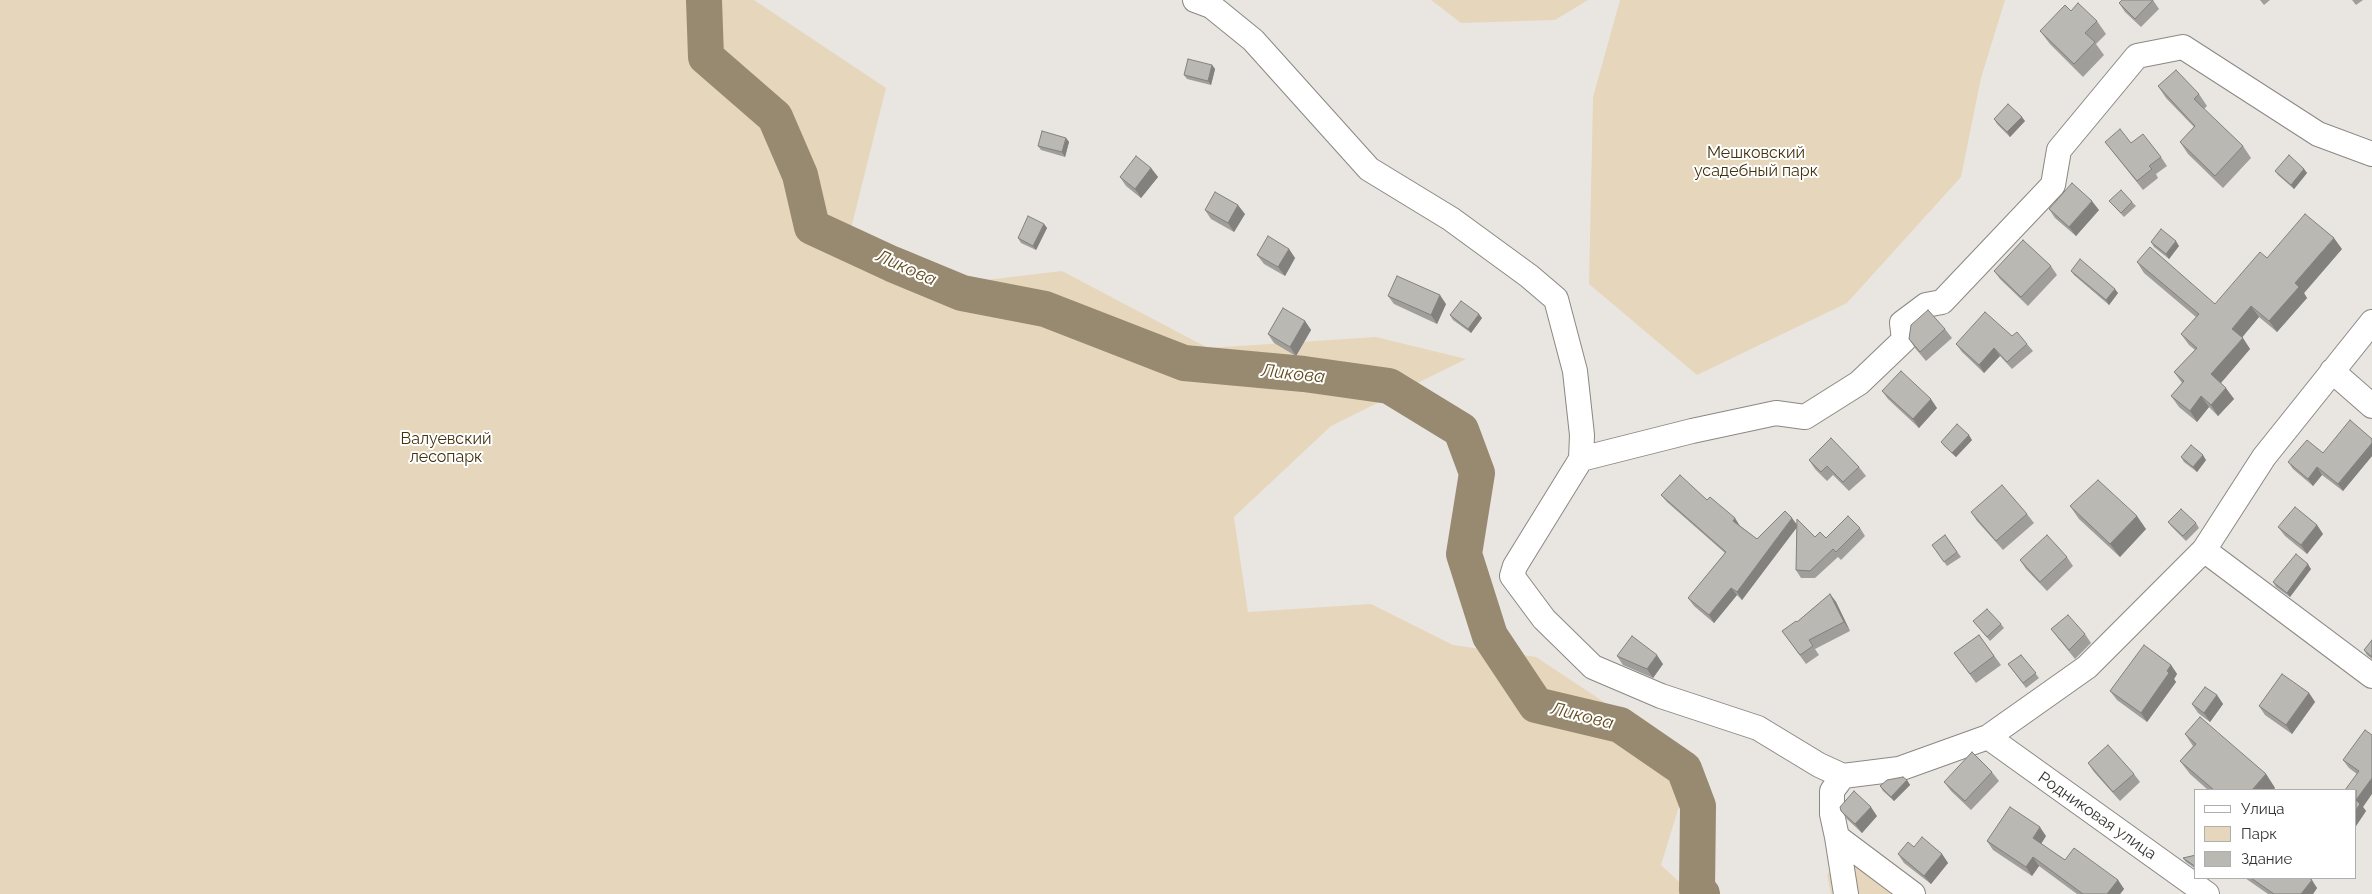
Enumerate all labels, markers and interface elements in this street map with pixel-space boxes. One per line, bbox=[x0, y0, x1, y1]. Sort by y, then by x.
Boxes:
park label: Мешковский усадебный парк bbox=[1694, 143, 1818, 181]
water label: Ликова bbox=[872, 245, 940, 291]
water label: Ликова bbox=[1260, 360, 1326, 388]
park label: Валуевский лесопарк bbox=[401, 429, 491, 467]
water label: Ликова bbox=[1548, 698, 1616, 734]
street label: Родниковая улица bbox=[2034, 768, 2160, 864]
legend bbox=[2194, 789, 2357, 879]
text: Улица bbox=[2241, 800, 2285, 818]
text: Парк bbox=[2241, 825, 2277, 843]
text: Здание bbox=[2241, 850, 2292, 868]

